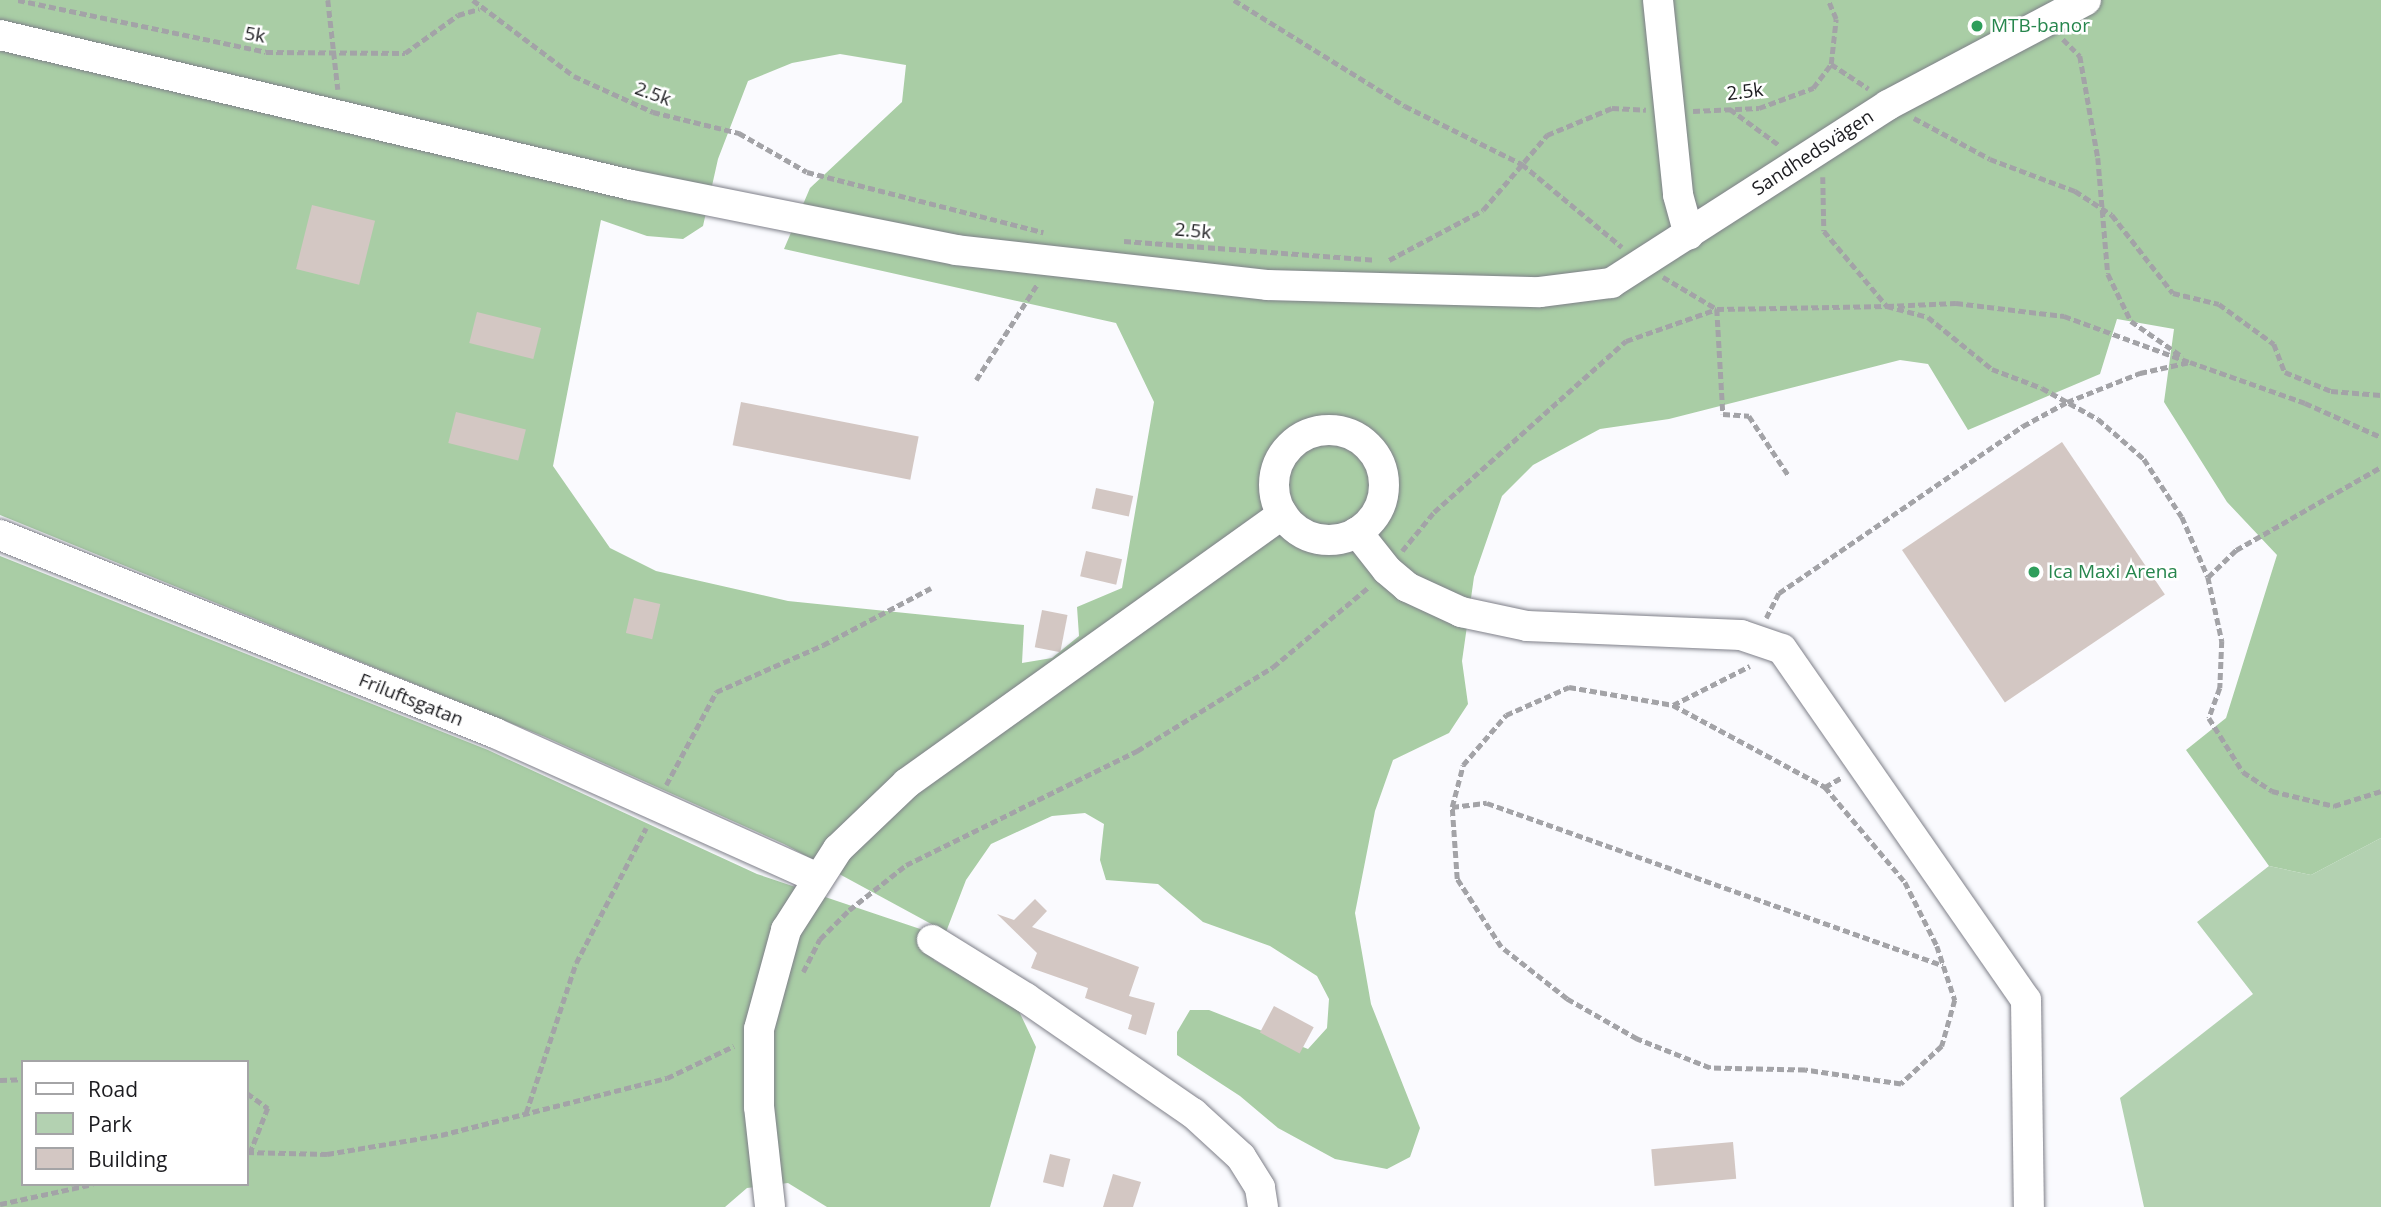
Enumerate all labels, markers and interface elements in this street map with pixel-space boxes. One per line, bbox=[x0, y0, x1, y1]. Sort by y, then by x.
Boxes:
place label: MTB-banor bbox=[1991, 15, 2090, 37]
marker: MTB-banor bbox=[1969, 18, 1985, 34]
street label: 5k bbox=[243, 22, 267, 48]
street label: 2.5k bbox=[632, 77, 674, 111]
street label: 2.5k bbox=[1725, 78, 1765, 106]
street label: Sandhedsvägen bbox=[1748, 105, 1878, 201]
street label: 2.5k bbox=[1174, 218, 1212, 244]
place label: Ica Maxi Arena bbox=[2048, 561, 2178, 583]
marker: Ica Maxi Arena bbox=[2026, 564, 2042, 580]
street label: Friluftsgatan bbox=[355, 669, 467, 731]
legend bbox=[21, 1060, 248, 1186]
text: Road bbox=[88, 1075, 138, 1103]
text: Park bbox=[88, 1110, 132, 1138]
text: Building bbox=[88, 1145, 167, 1173]

